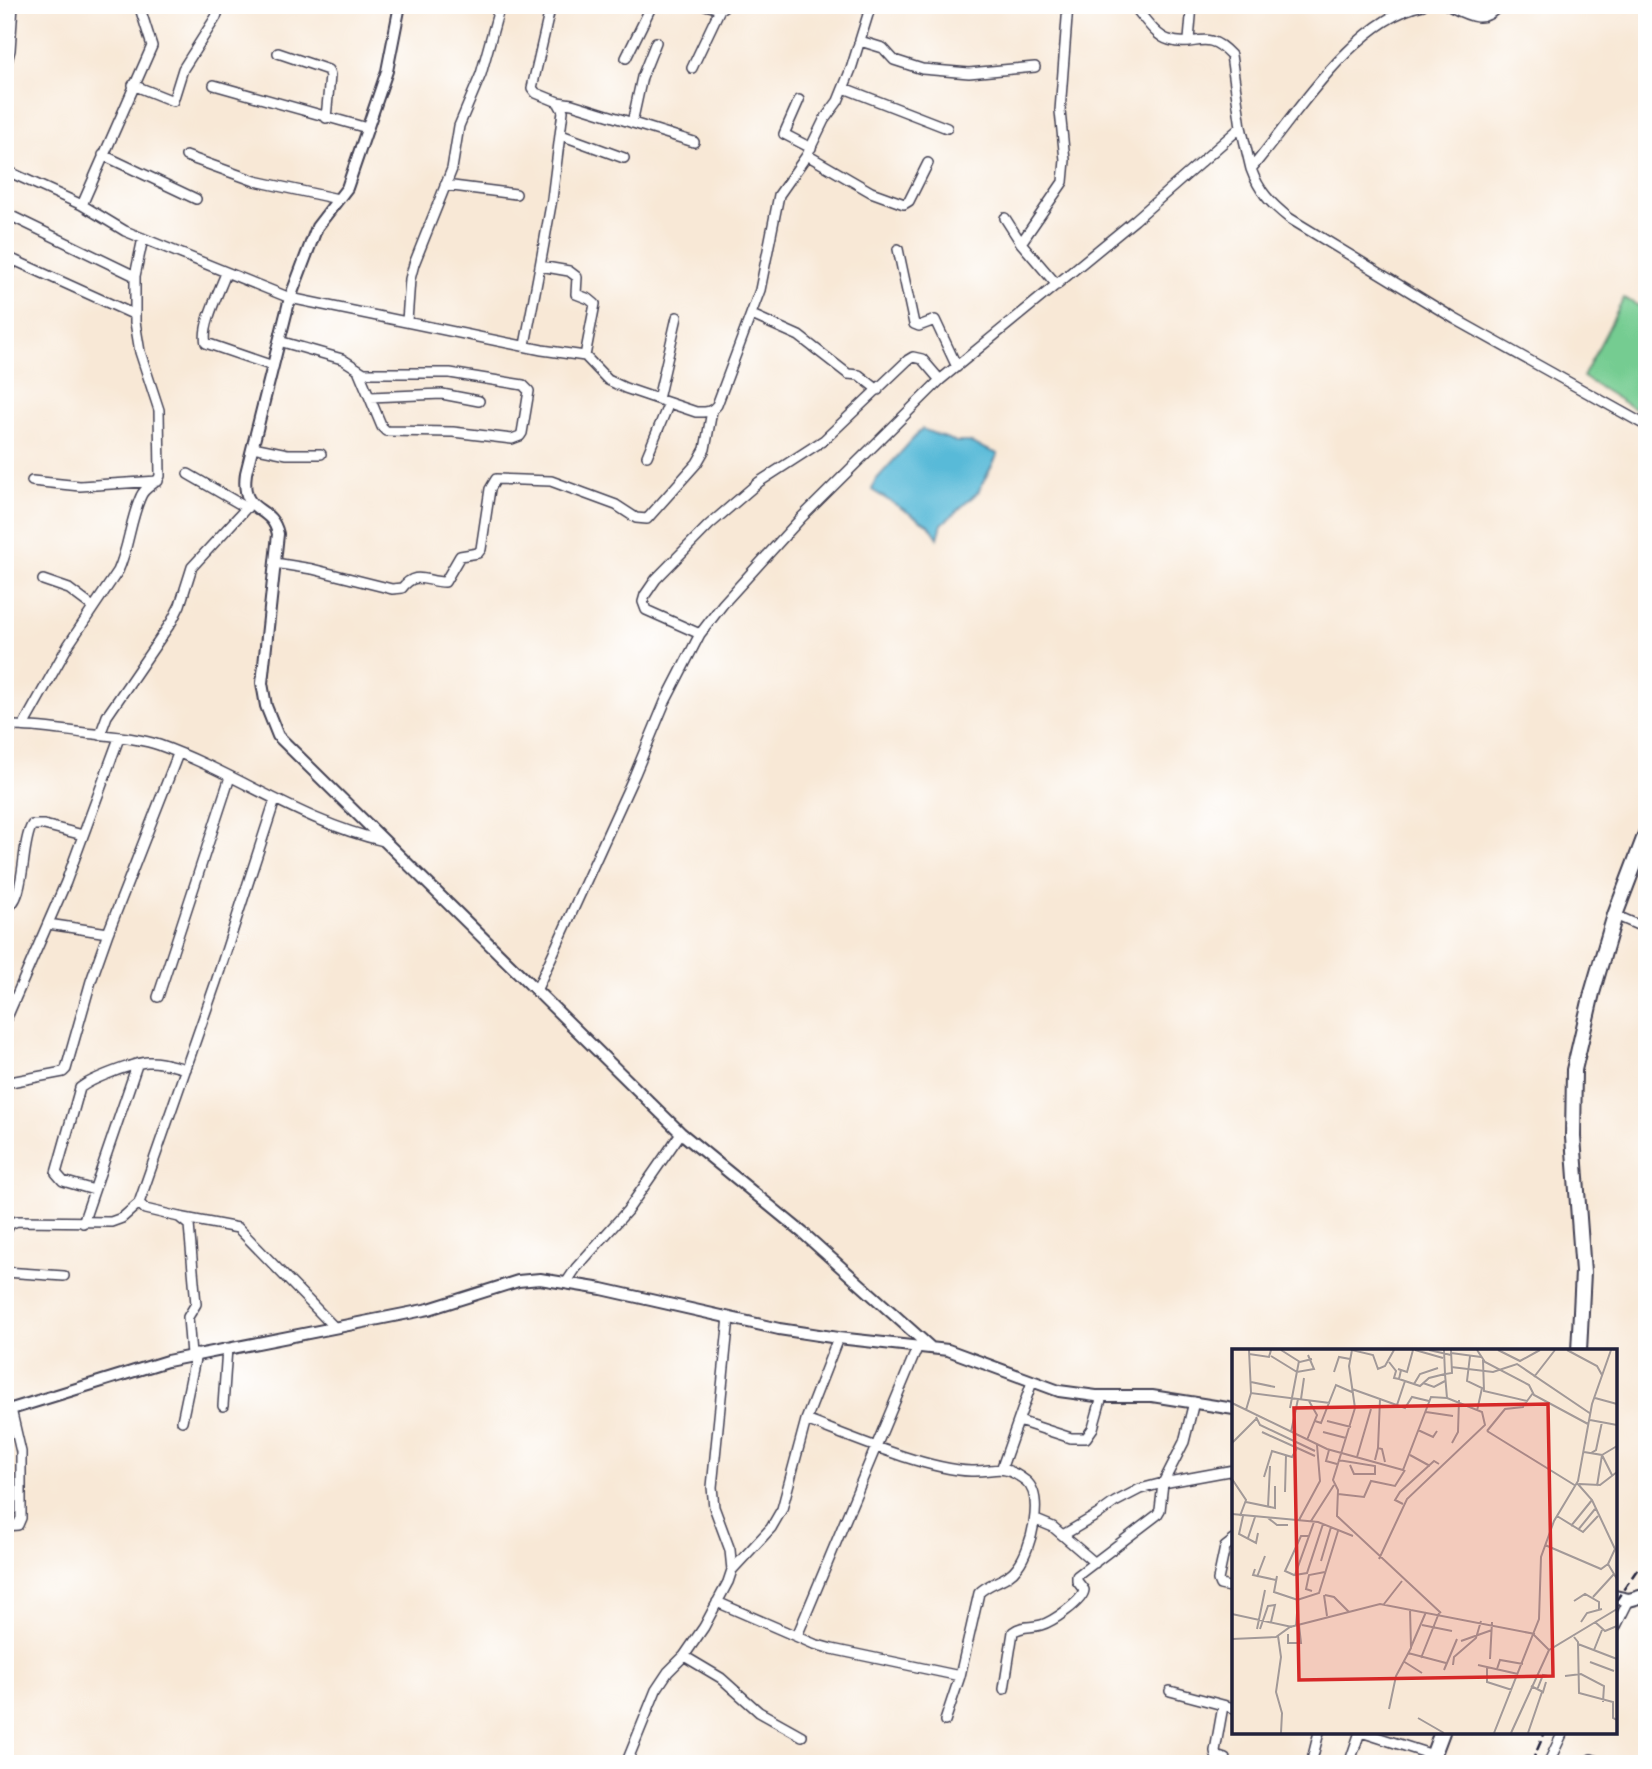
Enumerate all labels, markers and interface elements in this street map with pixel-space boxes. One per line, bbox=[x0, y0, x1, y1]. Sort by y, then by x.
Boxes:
inset map bbox=[1232, 1349, 1617, 1734]

